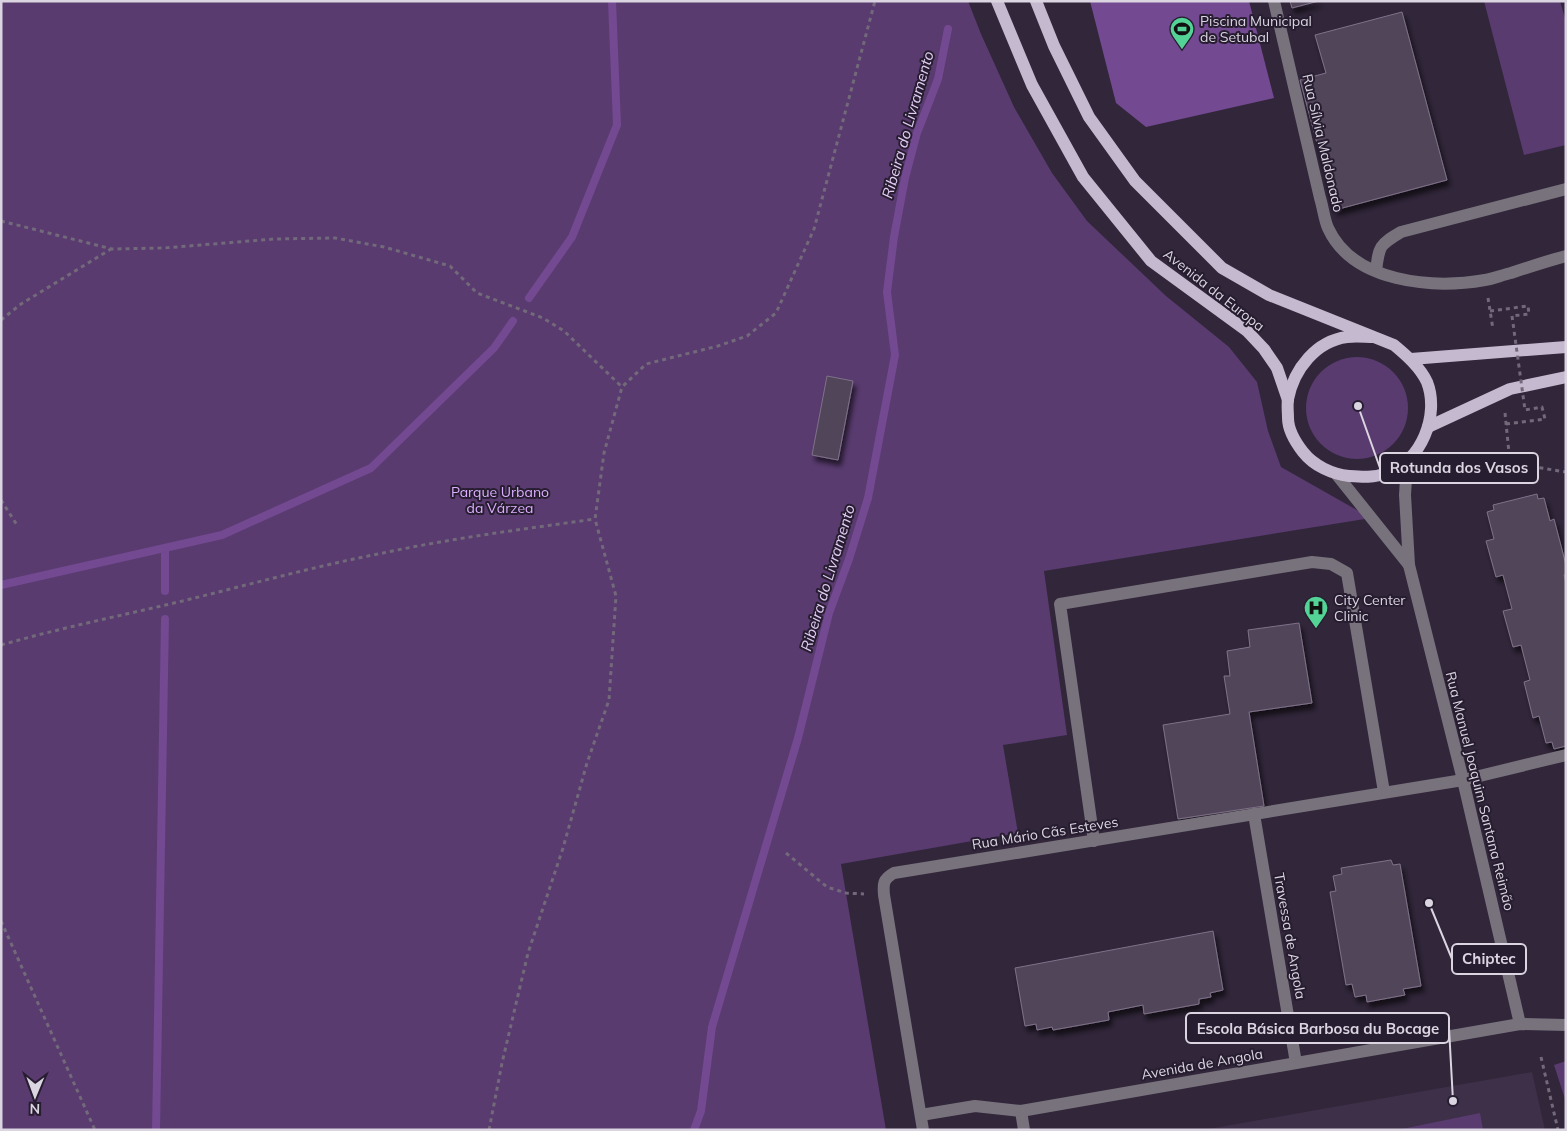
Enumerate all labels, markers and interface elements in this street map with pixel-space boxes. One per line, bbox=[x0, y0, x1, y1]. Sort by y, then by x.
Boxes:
place label: Piscina Municipal de Setubal bbox=[1200, 12, 1312, 46]
sports icon: Piscina Municipal de Setubal bbox=[1169, 16, 1195, 50]
water label: Ribeira do Livramento bbox=[877, 49, 938, 201]
street label: Rua Sílvia Maldonado bbox=[1298, 72, 1348, 214]
street label: Avenida da Europa bbox=[1160, 245, 1268, 335]
callout: Rotunda dos Vasos bbox=[1380, 453, 1538, 483]
text: Rotunda dos Vasos bbox=[1390, 458, 1528, 477]
park label: Parque Urbano da Várzea bbox=[451, 483, 549, 517]
water label: Ribeira do Livramento bbox=[796, 502, 859, 653]
place label: City Center Clinic bbox=[1334, 591, 1406, 625]
hospital icon: City Center Clinic bbox=[1303, 595, 1329, 629]
street label: Rua Manuel Joaquim Santana Reimão bbox=[1442, 670, 1518, 912]
street label: Rua Mário Cãs Esteves bbox=[970, 813, 1120, 853]
street label: Travessa de Angola bbox=[1270, 871, 1310, 1001]
callout: Chiptec bbox=[1452, 944, 1526, 974]
text: Chiptec bbox=[1462, 949, 1516, 968]
callout: Escola Básica Barbosa du Bocage bbox=[1186, 1013, 1449, 1043]
text: Escola Básica Barbosa du Bocage bbox=[1197, 1019, 1439, 1038]
street label: Avenida de Angola bbox=[1140, 1044, 1264, 1084]
north arrow bbox=[10, 1071, 60, 1121]
text: N bbox=[29, 1100, 40, 1118]

